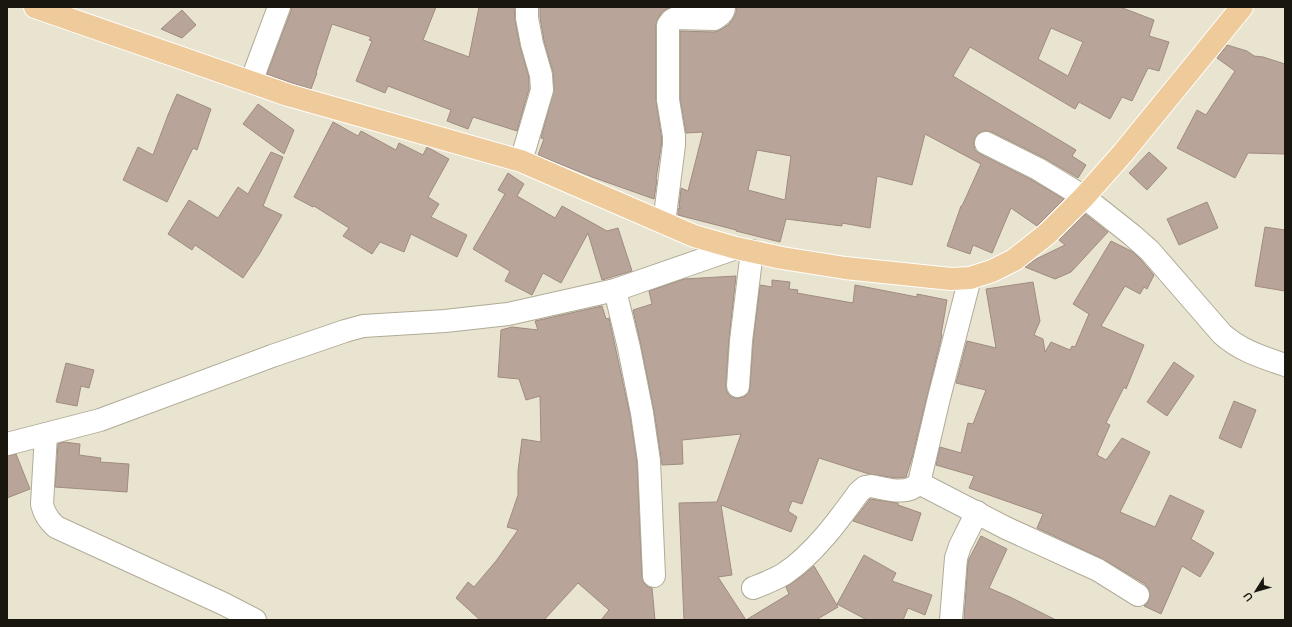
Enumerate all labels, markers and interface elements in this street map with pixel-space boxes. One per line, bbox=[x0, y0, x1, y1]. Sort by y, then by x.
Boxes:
north arrow bbox=[1236, 571, 1276, 611]
text: U bbox=[1240, 589, 1257, 604]

